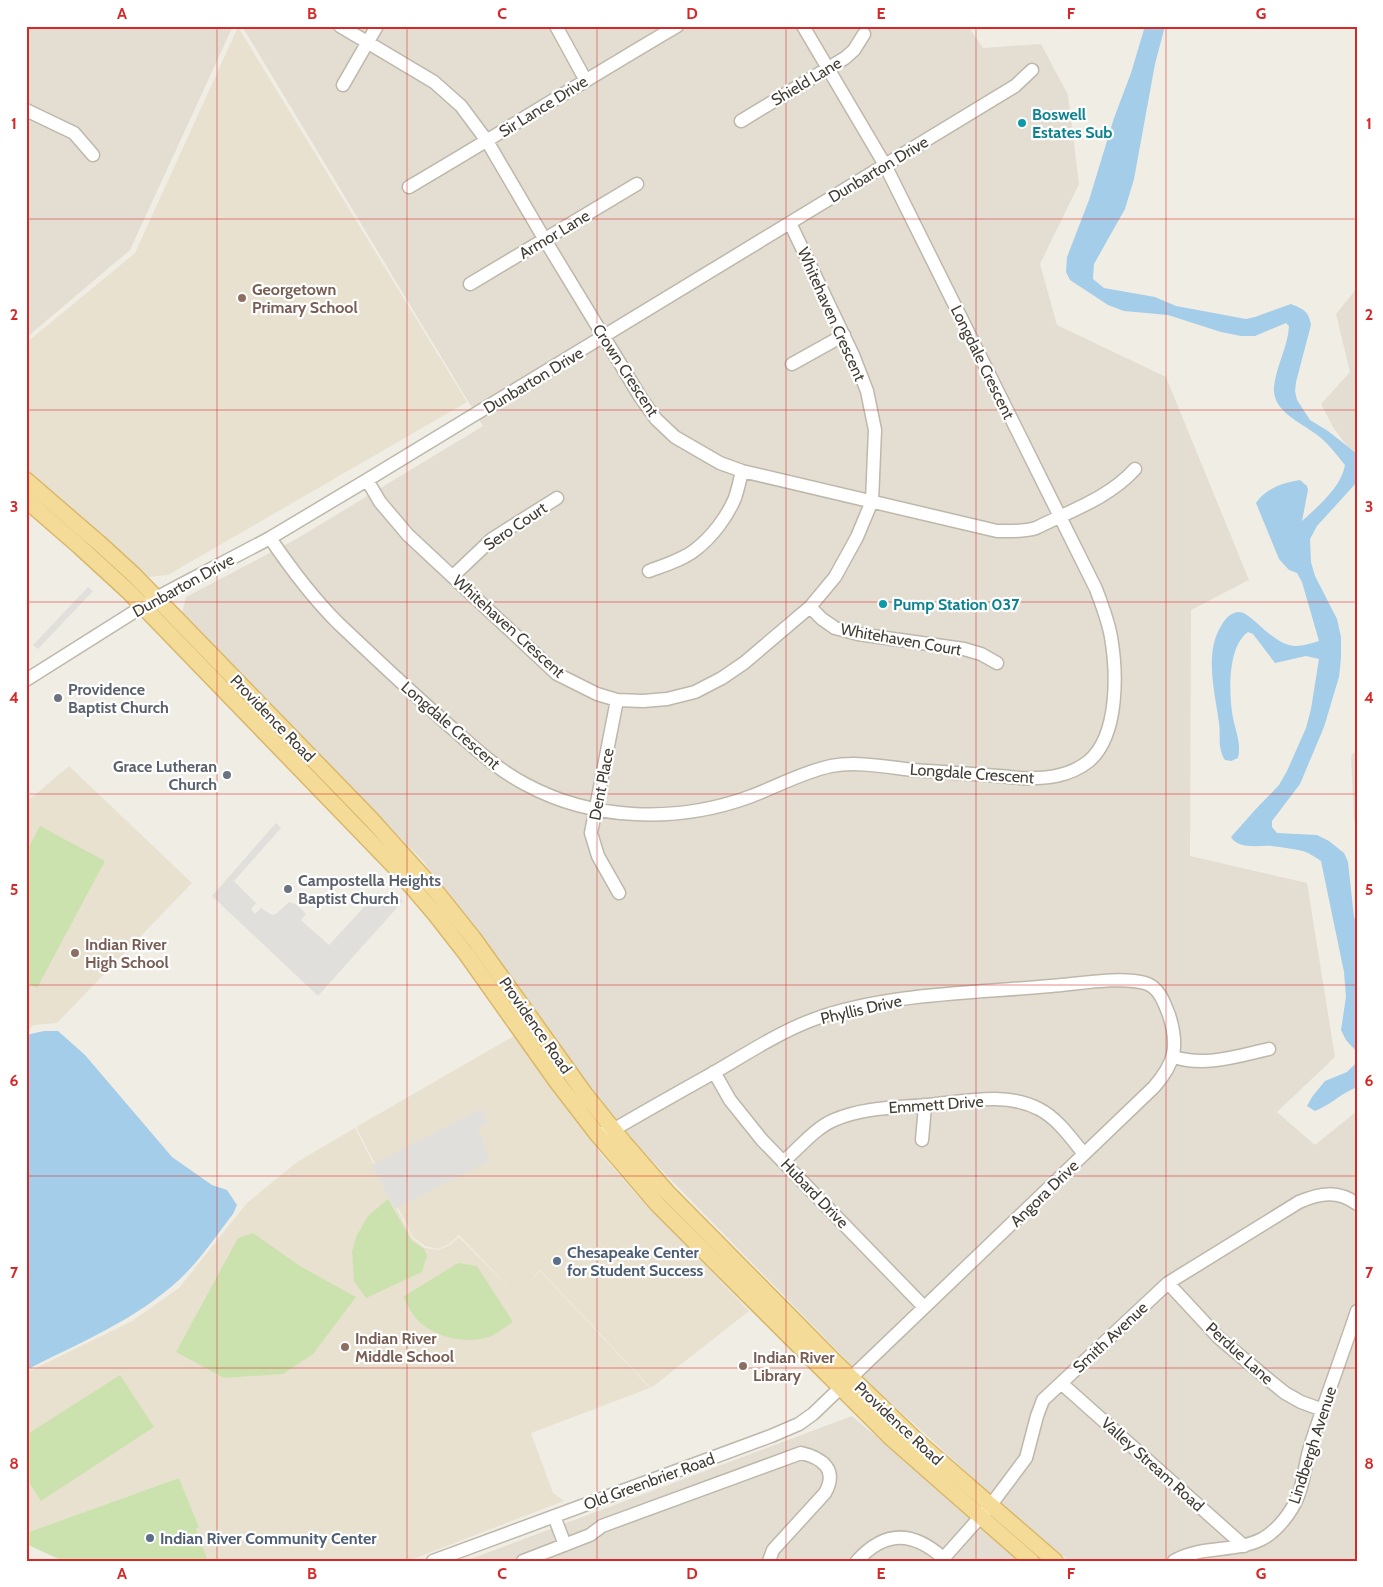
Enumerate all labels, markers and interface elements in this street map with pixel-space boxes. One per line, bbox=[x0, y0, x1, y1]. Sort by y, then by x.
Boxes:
text: A bbox=[117, 4, 127, 23]
text: B bbox=[307, 4, 317, 23]
text: C bbox=[497, 4, 507, 23]
text: D bbox=[686, 4, 698, 23]
text: E bbox=[876, 4, 886, 23]
text: F bbox=[1067, 4, 1076, 23]
text: G bbox=[1256, 4, 1266, 23]
street label: Shield Lane bbox=[768, 53, 845, 110]
street label: Sir Lance Drive bbox=[495, 72, 591, 141]
place label: Boswell Estates Sub bbox=[1032, 105, 1112, 142]
text: 1 bbox=[11, 114, 17, 133]
text: 1 bbox=[1366, 114, 1372, 133]
marker: Boswell Estates Sub bbox=[1016, 117, 1028, 129]
street label: Dunbarton Drive bbox=[825, 132, 932, 207]
street label: Armor Lane bbox=[515, 206, 593, 263]
street label: Whitehaven Crescent bbox=[794, 244, 870, 384]
place label: Georgetown Primary School bbox=[252, 280, 358, 317]
marker: Georgetown Primary School bbox=[236, 292, 248, 304]
street label: Longdale Crescent bbox=[947, 302, 1019, 423]
text: 2 bbox=[10, 305, 18, 324]
text: 2 bbox=[1365, 305, 1373, 324]
street label: Crown Crescent bbox=[589, 320, 663, 421]
street label: Dunbarton Drive bbox=[480, 343, 587, 418]
text: 3 bbox=[10, 497, 18, 516]
text: 3 bbox=[1365, 497, 1373, 516]
street label: Sero Court bbox=[480, 498, 551, 554]
street label: Dunbarton Drive bbox=[129, 550, 237, 621]
street label: Whitehaven Crescent bbox=[449, 571, 569, 682]
place label: Pump Station 037 bbox=[893, 595, 1020, 614]
marker: Pump Station 037 bbox=[877, 598, 889, 610]
street label: Whitehaven Court bbox=[839, 619, 963, 660]
street label: Providence Road bbox=[226, 671, 319, 766]
street label: Longdale Crescent bbox=[397, 677, 504, 774]
place label: Providence Baptist Church bbox=[68, 680, 169, 717]
text: 4 bbox=[9, 688, 19, 707]
text: 4 bbox=[1364, 688, 1374, 707]
marker: Providence Baptist Church bbox=[52, 692, 64, 704]
street label: Dent Place bbox=[585, 746, 618, 822]
place label: Grace Lutheran Church bbox=[113, 757, 217, 794]
street label: Longdale Crescent bbox=[909, 760, 1035, 787]
marker: Grace Lutheran Church bbox=[221, 769, 233, 781]
place label: Campostella Heights Baptist Church bbox=[298, 871, 441, 908]
text: 5 bbox=[10, 880, 18, 899]
text: 5 bbox=[1365, 880, 1373, 899]
marker: Campostella Heights Baptist Church bbox=[282, 883, 294, 895]
place label: Indian River High School bbox=[85, 935, 169, 972]
marker: Indian River High School bbox=[69, 947, 81, 959]
street label: Providence Road bbox=[495, 973, 576, 1077]
street label: Phyllis Drive bbox=[819, 991, 904, 1028]
text: 6 bbox=[10, 1071, 19, 1090]
text: 6 bbox=[1365, 1071, 1374, 1090]
street label: Emmett Drive bbox=[888, 1092, 984, 1117]
street label: Hubard Drive bbox=[777, 1155, 852, 1232]
street label: Angora Drive bbox=[1006, 1156, 1082, 1231]
place label: Chesapeake Center for Student Success bbox=[567, 1243, 703, 1280]
marker: Chesapeake Center for Student Success bbox=[551, 1255, 563, 1267]
text: 7 bbox=[10, 1263, 19, 1282]
text: 7 bbox=[1365, 1263, 1374, 1282]
street label: Smith Avenue bbox=[1069, 1298, 1152, 1377]
street label: Perdue Lane bbox=[1202, 1318, 1277, 1388]
place label: Indian River Middle School bbox=[355, 1329, 454, 1366]
marker: Indian River Middle School bbox=[339, 1341, 351, 1353]
place label: Indian River Library bbox=[753, 1348, 835, 1385]
marker: Indian River Library bbox=[737, 1360, 749, 1372]
street label: Providence Road bbox=[851, 1378, 947, 1469]
street label: Lindbergh Avenue bbox=[1285, 1384, 1340, 1506]
street label: Valley Stream Road bbox=[1097, 1413, 1208, 1515]
street label: Old Greenbrier Road bbox=[581, 1449, 717, 1514]
text: 8 bbox=[9, 1454, 19, 1473]
text: 8 bbox=[1364, 1454, 1374, 1473]
place label: Indian River Community Center bbox=[160, 1529, 377, 1548]
marker: Indian River Community Center bbox=[144, 1532, 156, 1544]
text: A bbox=[117, 1564, 127, 1583]
text: B bbox=[307, 1564, 317, 1583]
text: C bbox=[497, 1564, 507, 1583]
text: D bbox=[686, 1564, 698, 1583]
text: E bbox=[876, 1564, 886, 1583]
text: F bbox=[1067, 1564, 1076, 1583]
text: G bbox=[1256, 1564, 1266, 1583]

